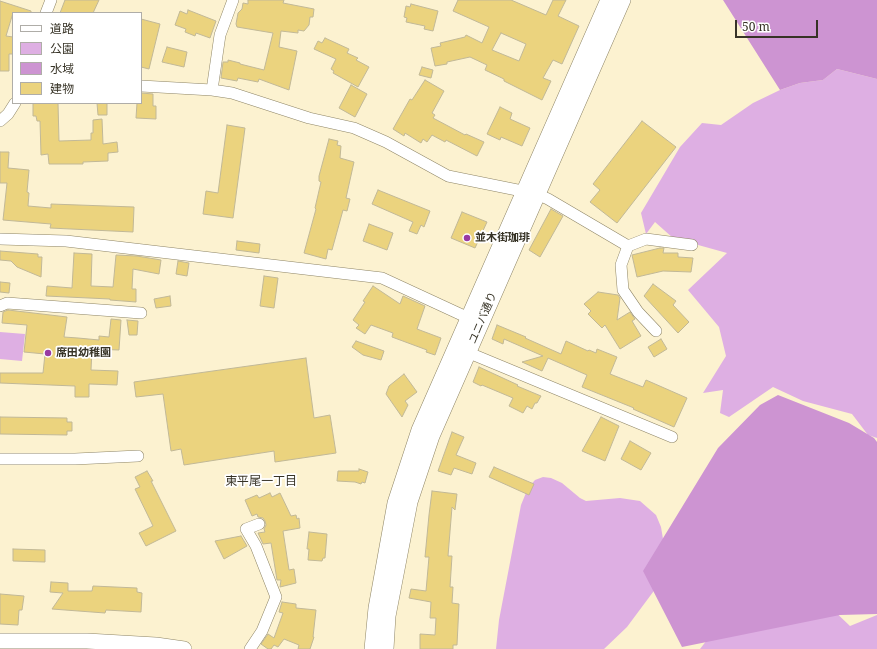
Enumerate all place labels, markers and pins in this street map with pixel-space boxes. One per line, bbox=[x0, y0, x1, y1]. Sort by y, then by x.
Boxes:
place label: 並木街珈琲 bbox=[475, 231, 530, 245]
marker: 並木街珈琲 bbox=[462, 233, 472, 243]
place label: 席田幼稚園 bbox=[56, 346, 111, 360]
marker: 席田幼稚園 bbox=[43, 348, 53, 358]

